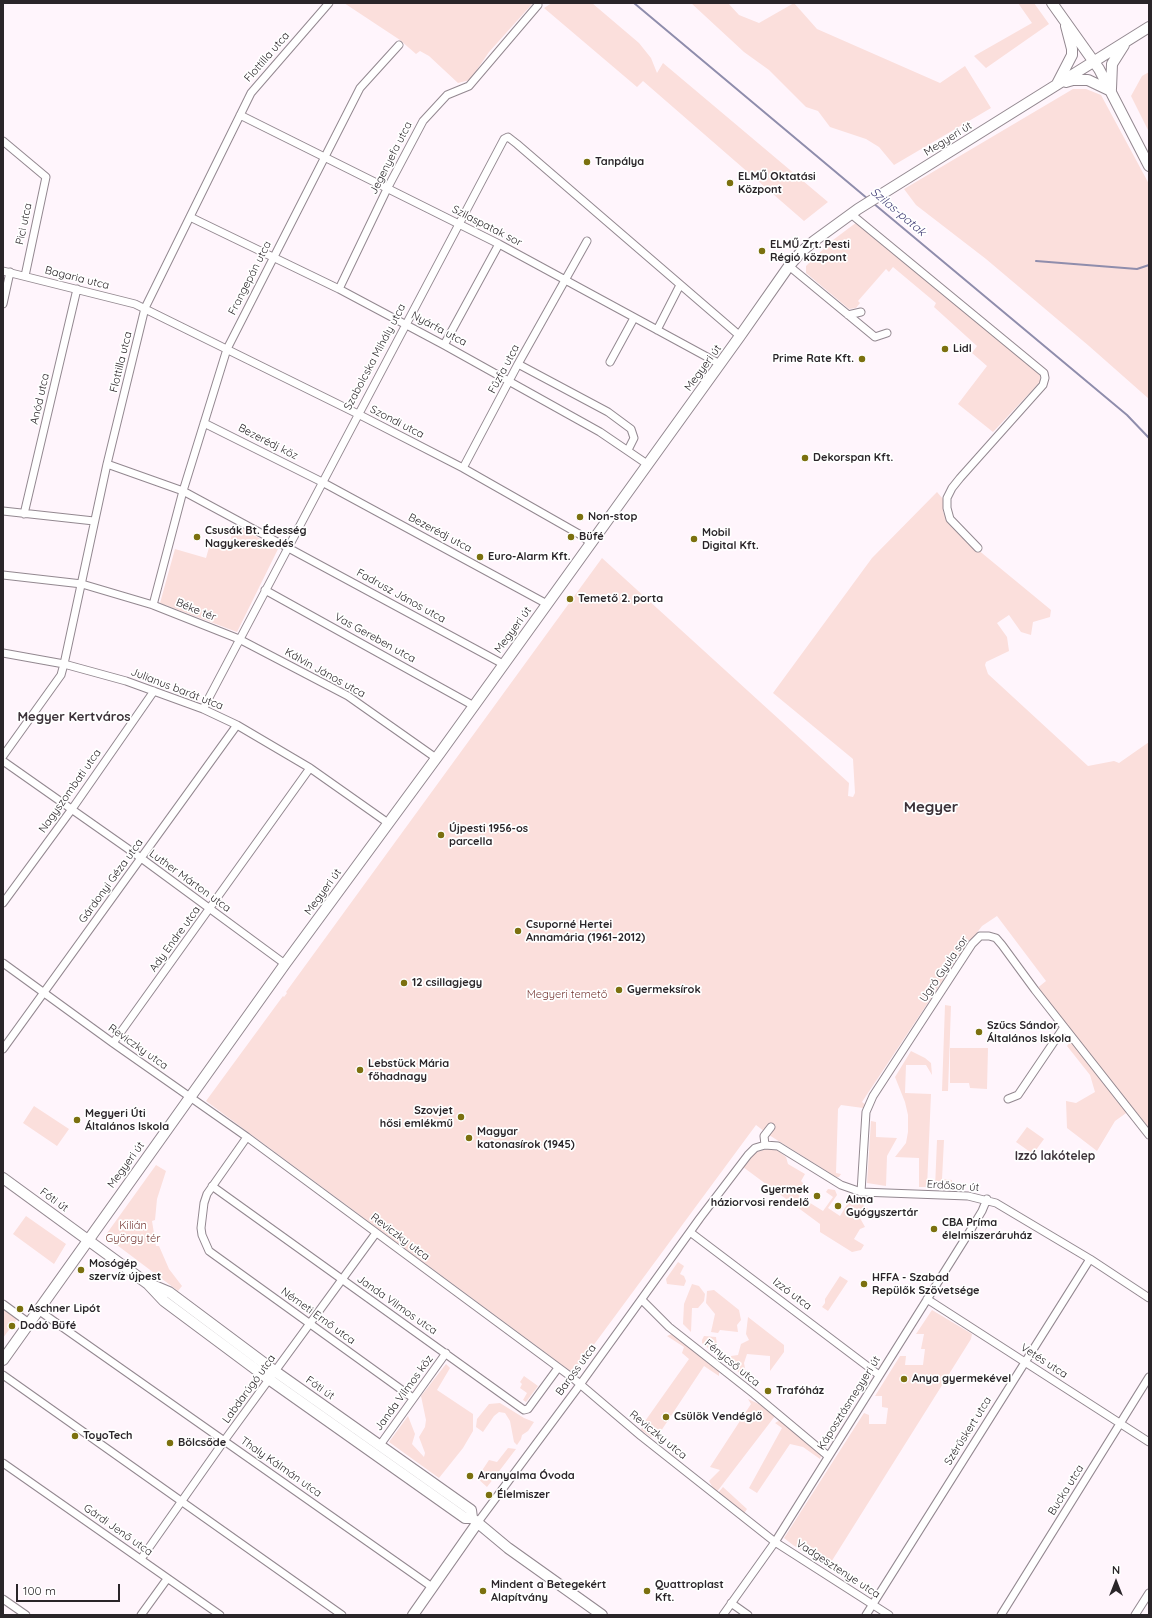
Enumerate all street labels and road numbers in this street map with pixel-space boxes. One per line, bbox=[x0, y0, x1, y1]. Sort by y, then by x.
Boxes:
street label: Flottilla utca bbox=[242, 29, 292, 85]
street label: Jegenyefa utca bbox=[367, 119, 415, 197]
street label: Megyeri út bbox=[922, 119, 974, 159]
street label: Pici utca bbox=[13, 202, 35, 246]
street label: Szilaspatak sor bbox=[450, 203, 524, 249]
street label: Frangepán utca bbox=[226, 239, 274, 317]
street label: Bagaria utca bbox=[43, 264, 111, 292]
street label: Szabolcska Mihály utca bbox=[341, 302, 409, 412]
street label: Nyárfa utca bbox=[409, 309, 469, 349]
street label: Flottilla utca bbox=[107, 330, 135, 394]
street label: Fűzfa utca bbox=[486, 342, 522, 396]
street label: Megyeri út bbox=[682, 342, 724, 394]
street label: Anód utca bbox=[28, 372, 52, 426]
street label: Szondi utca bbox=[368, 403, 426, 441]
street label: Bezerédj köz bbox=[236, 421, 300, 463]
street label: Bezerédj utca bbox=[406, 511, 474, 555]
street label: Fadrusz János utca bbox=[354, 566, 448, 626]
street label: Béke tér bbox=[174, 596, 218, 624]
street label: Megyeri út bbox=[492, 604, 534, 656]
street label: Vas Gereben utca bbox=[332, 610, 418, 666]
street label: Kálvin János utca bbox=[282, 645, 368, 701]
street label: Julianus barát utca bbox=[129, 665, 225, 713]
street label: Nagyszombati utca bbox=[36, 747, 104, 835]
street label: Gárdonyi Géza utca bbox=[76, 836, 146, 926]
street label: Luther Márton utca bbox=[147, 847, 233, 915]
street label: Megyeri út bbox=[302, 866, 344, 918]
street label: Ady Endre utca bbox=[147, 904, 203, 974]
street label: Ugró Gyula sor bbox=[917, 933, 971, 1005]
street label: Reviczky utca bbox=[106, 1022, 170, 1072]
street label: Megyeri út bbox=[105, 1139, 147, 1191]
street label: Erdősor út bbox=[926, 1178, 980, 1194]
street label: Fóti út bbox=[37, 1185, 71, 1215]
street label: Reviczky utca bbox=[368, 1211, 432, 1263]
street label: Janda Vilmos utca bbox=[354, 1272, 440, 1338]
street label: Izzó utca bbox=[770, 1275, 814, 1313]
street label: Németi Ernő utca bbox=[278, 1285, 358, 1347]
street label: Fénycső utca bbox=[702, 1337, 762, 1389]
street label: Vetés utca bbox=[1018, 1341, 1070, 1381]
street label: Baross utca bbox=[553, 1342, 599, 1398]
street label: Labdarúgó utca bbox=[220, 1352, 278, 1426]
street label: Janda Vilmos köz bbox=[372, 1353, 436, 1433]
street label: Káposztásmegyeri út bbox=[815, 1354, 883, 1452]
street label: Fóti út bbox=[303, 1373, 337, 1403]
street label: Szérűskert utca bbox=[942, 1394, 994, 1468]
street label: Reviczky utca bbox=[627, 1408, 689, 1462]
street label: Thaly Kálmán utca bbox=[238, 1434, 324, 1500]
street label: Bucka utca bbox=[1045, 1462, 1087, 1518]
street label: Gárdi Jenő utca bbox=[81, 1501, 155, 1559]
street label: Vadgesztenye utca bbox=[793, 1537, 883, 1601]

